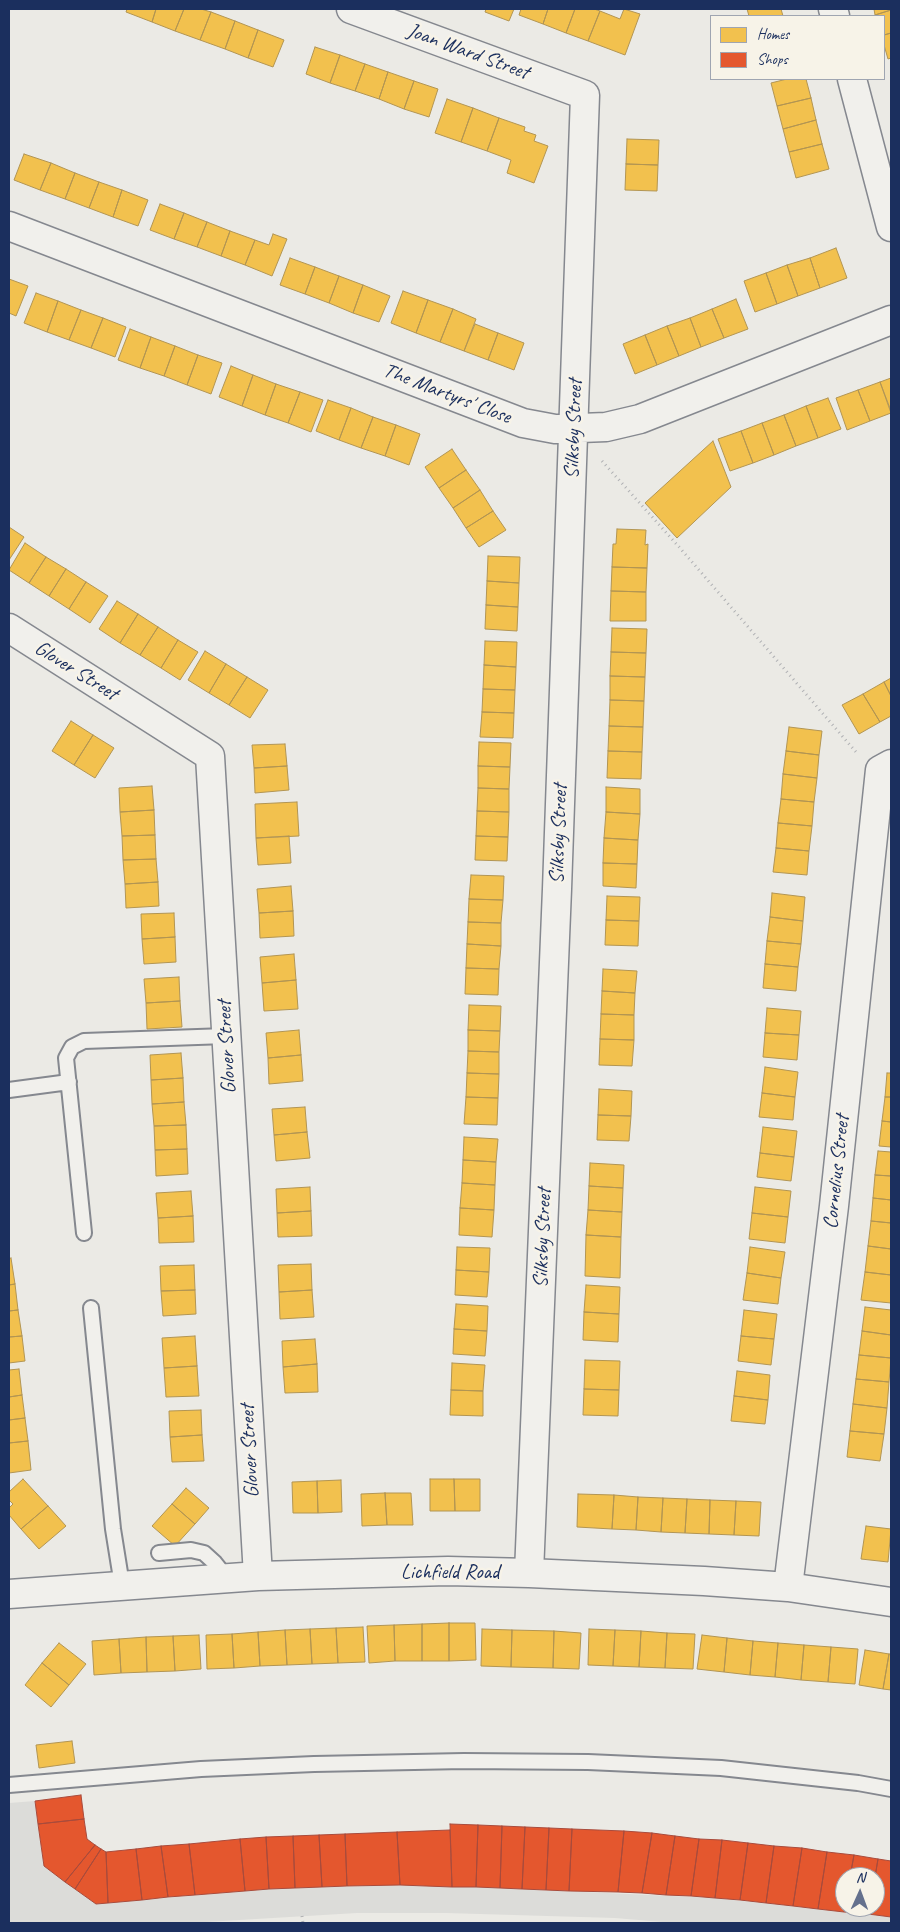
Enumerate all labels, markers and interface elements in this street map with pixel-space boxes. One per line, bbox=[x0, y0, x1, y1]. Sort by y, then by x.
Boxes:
legend bbox=[710, 15, 885, 80]
street label: Joan Ward Street bbox=[404, 18, 532, 86]
text: Homes bbox=[757, 25, 789, 44]
text: Shops bbox=[757, 50, 788, 69]
street label: The Martyrs' Close bbox=[380, 358, 514, 430]
street label: Silksby Street bbox=[560, 379, 588, 479]
street label: Glover Street bbox=[30, 636, 122, 706]
street label: Silksby Street bbox=[545, 784, 573, 884]
street label: Glover Street bbox=[212, 1000, 242, 1094]
street label: Cornelius Street bbox=[818, 1114, 856, 1230]
street label: Silksby Street bbox=[529, 1188, 557, 1288]
street label: Glover Street bbox=[235, 1404, 265, 1498]
street label: Lichfield Road bbox=[401, 1559, 499, 1585]
north arrow bbox=[835, 1867, 885, 1917]
text: N bbox=[856, 1869, 865, 1886]

